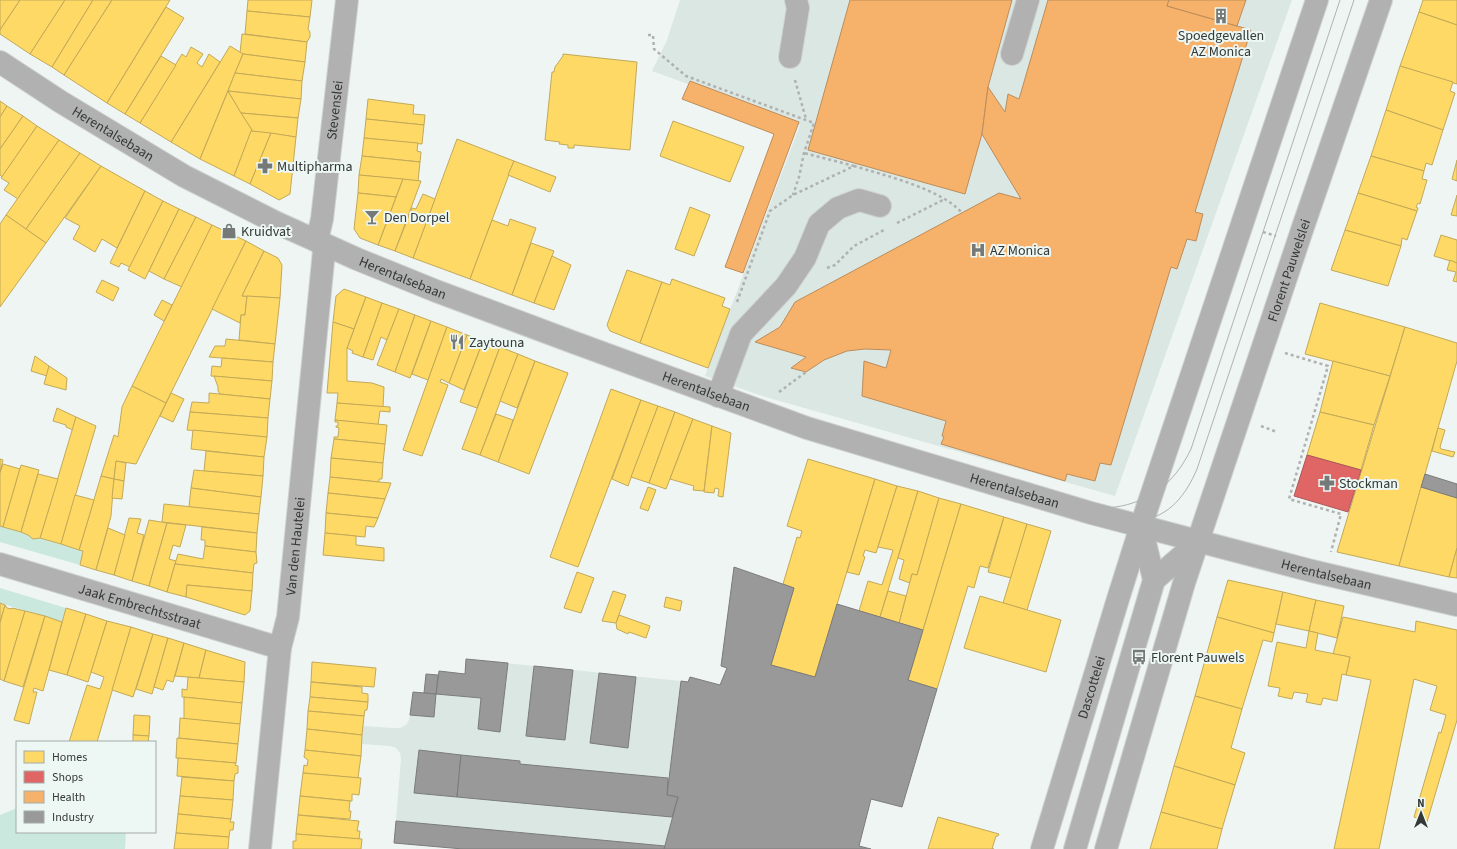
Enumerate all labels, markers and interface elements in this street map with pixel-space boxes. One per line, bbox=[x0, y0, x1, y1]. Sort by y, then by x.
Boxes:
building icon: Spoedgevallen AZ Monica bbox=[1212, 7, 1230, 25]
place label: Spoedgevallen AZ Monica bbox=[1178, 26, 1264, 62]
street label: Stevenslei bbox=[322, 79, 349, 141]
street label: Herentalsebaan bbox=[68, 102, 158, 167]
pharmacy icon: Multipharma bbox=[256, 157, 274, 175]
place label: Multipharma bbox=[277, 157, 353, 177]
bar icon: Den Dorpel bbox=[363, 208, 381, 226]
place label: Den Dorpel bbox=[384, 208, 450, 228]
street label: Florent Pauwelslei bbox=[1263, 216, 1316, 325]
shop icon: Kruidvat bbox=[220, 222, 238, 240]
place label: Kruidvat bbox=[241, 222, 291, 242]
hospital icon: AZ Monica bbox=[969, 241, 987, 259]
place label: AZ Monica bbox=[990, 241, 1050, 261]
street label: Herentalsebaan bbox=[356, 252, 449, 305]
restaurant icon: Zaytouna bbox=[448, 333, 466, 351]
place label: Zaytouna bbox=[469, 333, 524, 353]
street label: Herentalsebaan bbox=[659, 367, 753, 417]
street label: Herentalsebaan bbox=[967, 468, 1062, 514]
pharmacy icon: Stockman bbox=[1318, 474, 1336, 492]
place label: Stockman bbox=[1339, 474, 1398, 494]
street label: Van den Hautelei bbox=[281, 496, 311, 597]
street label: Herentalsebaan bbox=[1279, 554, 1374, 596]
street label: Jaak Embrechtsstraat bbox=[76, 579, 204, 635]
bus stop icon: Florent Pauwels bbox=[1130, 648, 1148, 666]
place label: Florent Pauwels bbox=[1151, 648, 1244, 668]
street label: Dascottelei bbox=[1073, 654, 1111, 722]
legend bbox=[16, 741, 156, 833]
text: Homes bbox=[52, 749, 87, 766]
text: Shops bbox=[52, 769, 83, 786]
text: Health bbox=[52, 789, 85, 806]
north arrow bbox=[1401, 793, 1441, 833]
text: N bbox=[1417, 796, 1425, 811]
text: Industry bbox=[52, 809, 94, 826]

